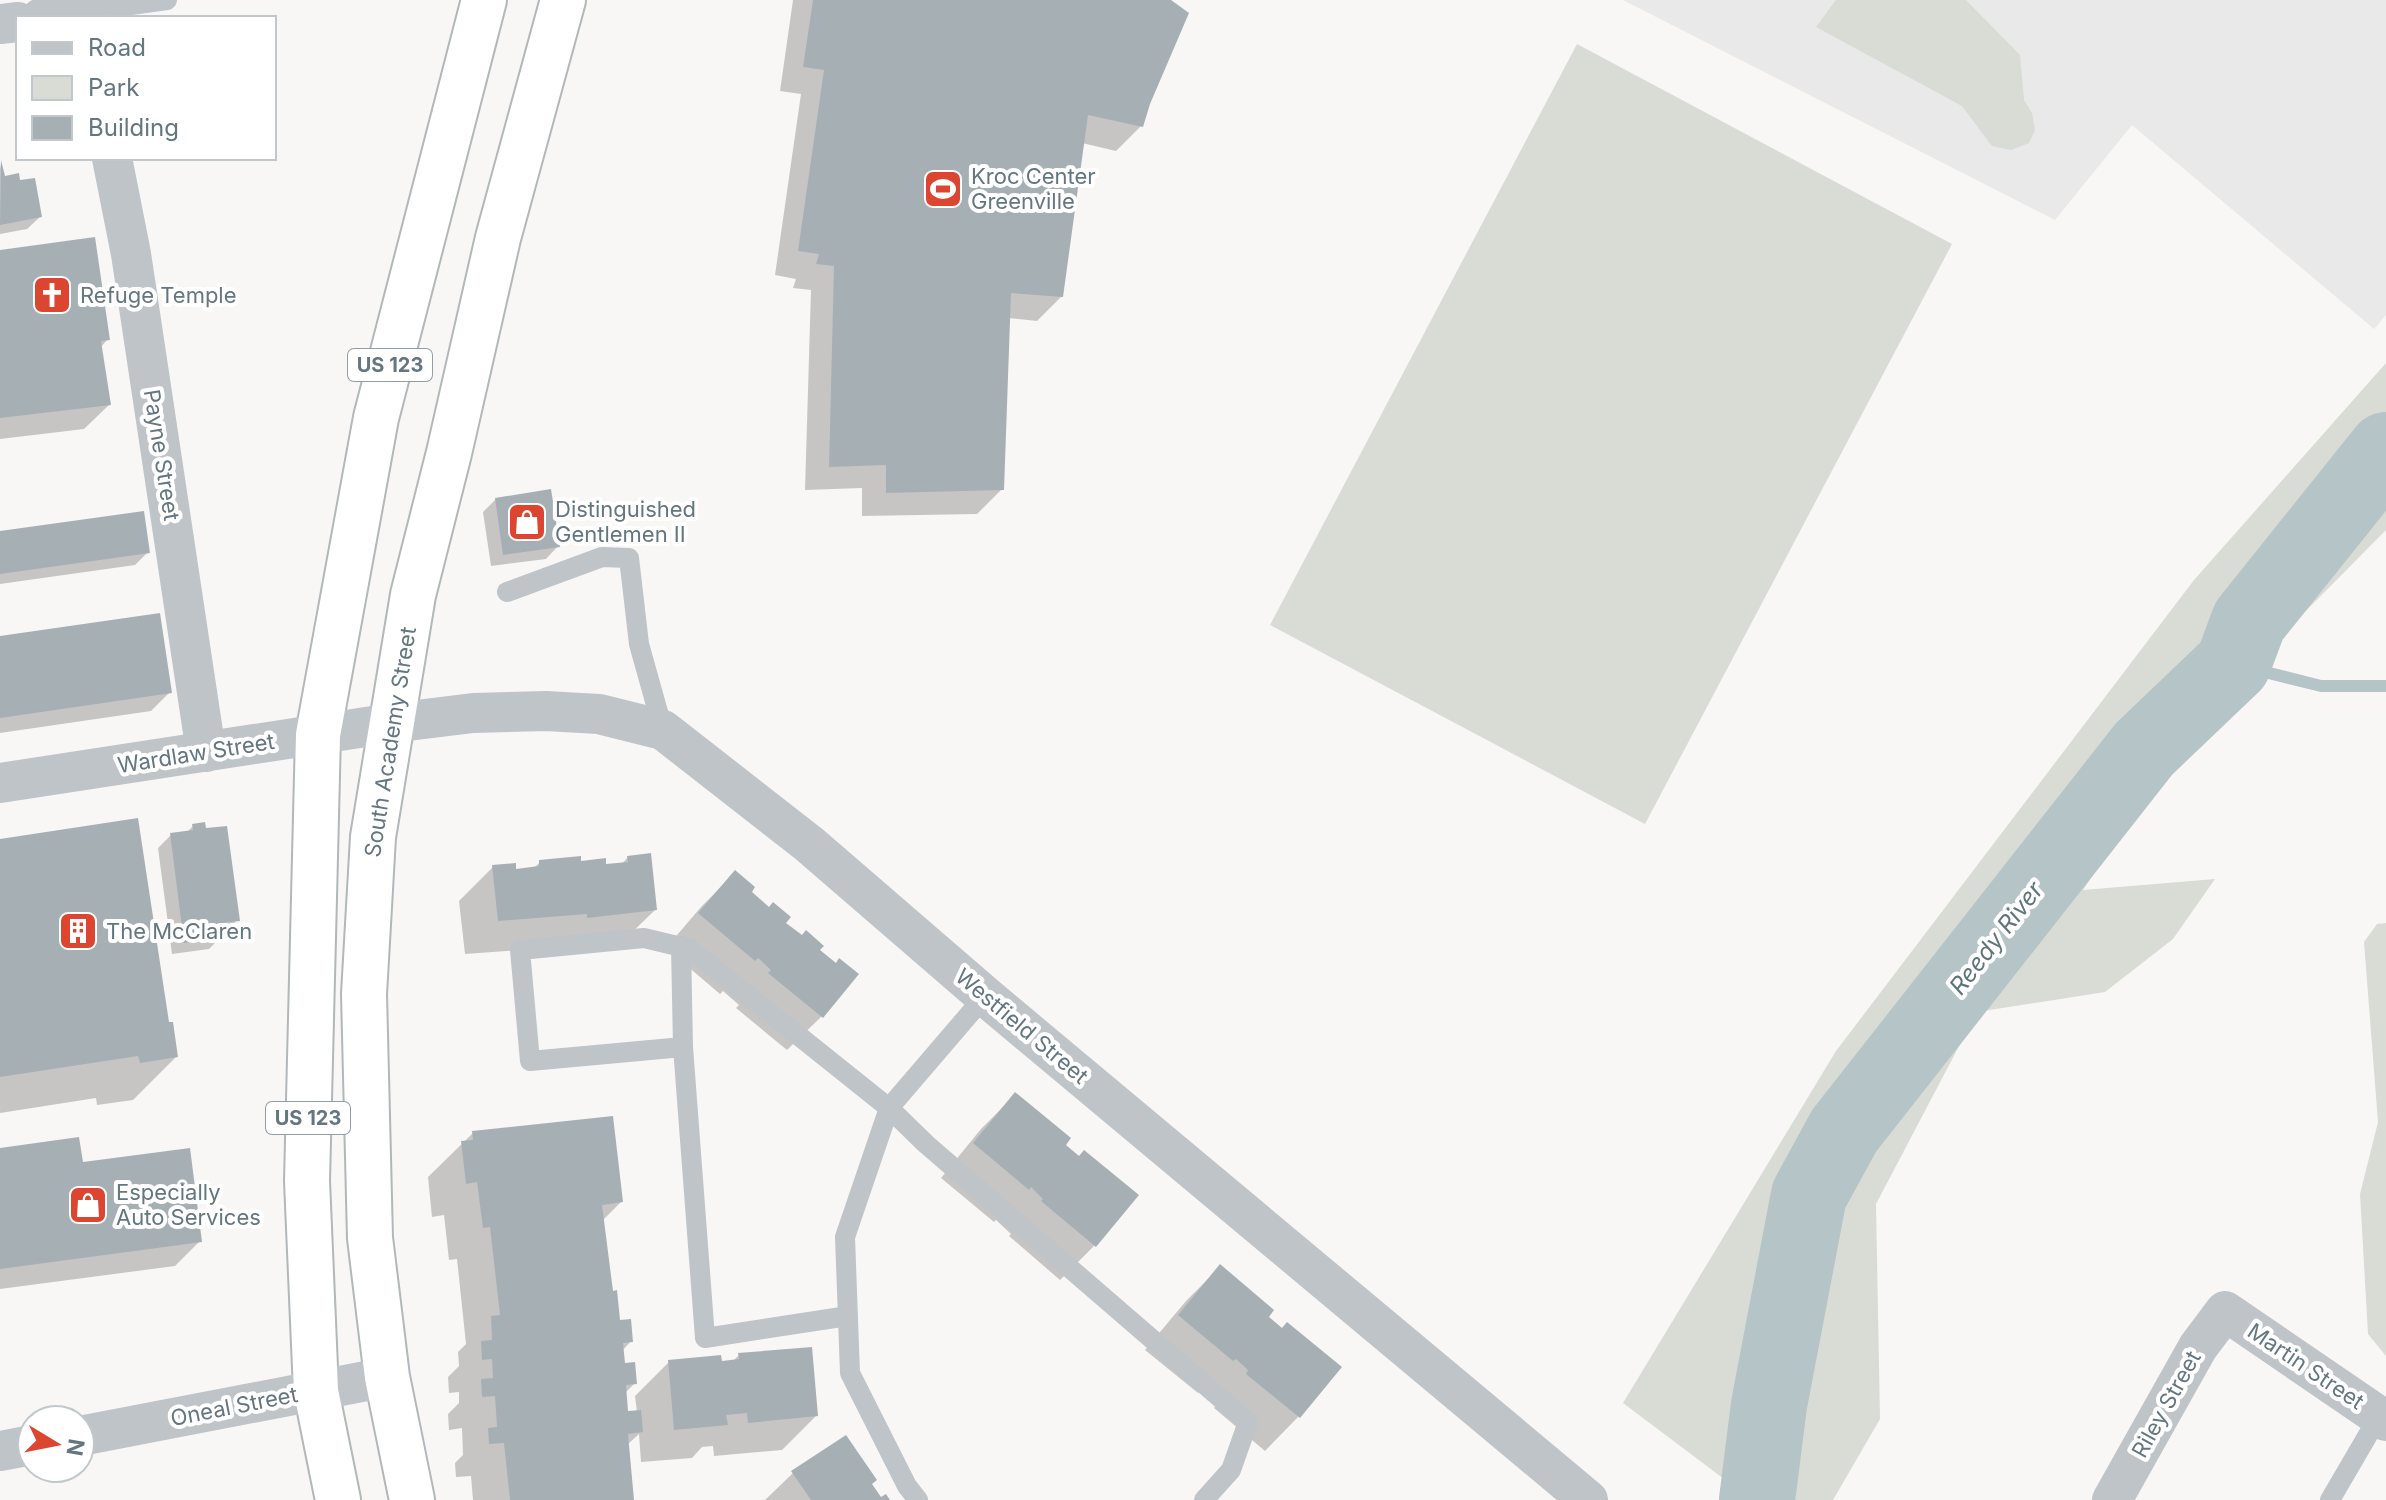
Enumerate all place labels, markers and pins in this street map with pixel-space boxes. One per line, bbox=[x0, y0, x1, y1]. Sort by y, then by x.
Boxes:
place label: Kroc Center Greenville bbox=[971, 163, 1096, 214]
sports icon: Kroc Center Greenville bbox=[922, 168, 964, 210]
church icon: Refuge Temple bbox=[31, 274, 73, 316]
place label: Refuge Temple bbox=[80, 282, 237, 308]
place label: Distinguished Gentlemen II bbox=[555, 496, 696, 547]
shop icon: Distinguished Gentlemen II bbox=[506, 501, 548, 543]
building icon: The McClaren bbox=[57, 910, 99, 952]
place label: The McClaren bbox=[106, 918, 252, 944]
place label: Especially Auto Services bbox=[116, 1179, 261, 1230]
shop icon: Especially Auto Services bbox=[67, 1184, 109, 1226]

